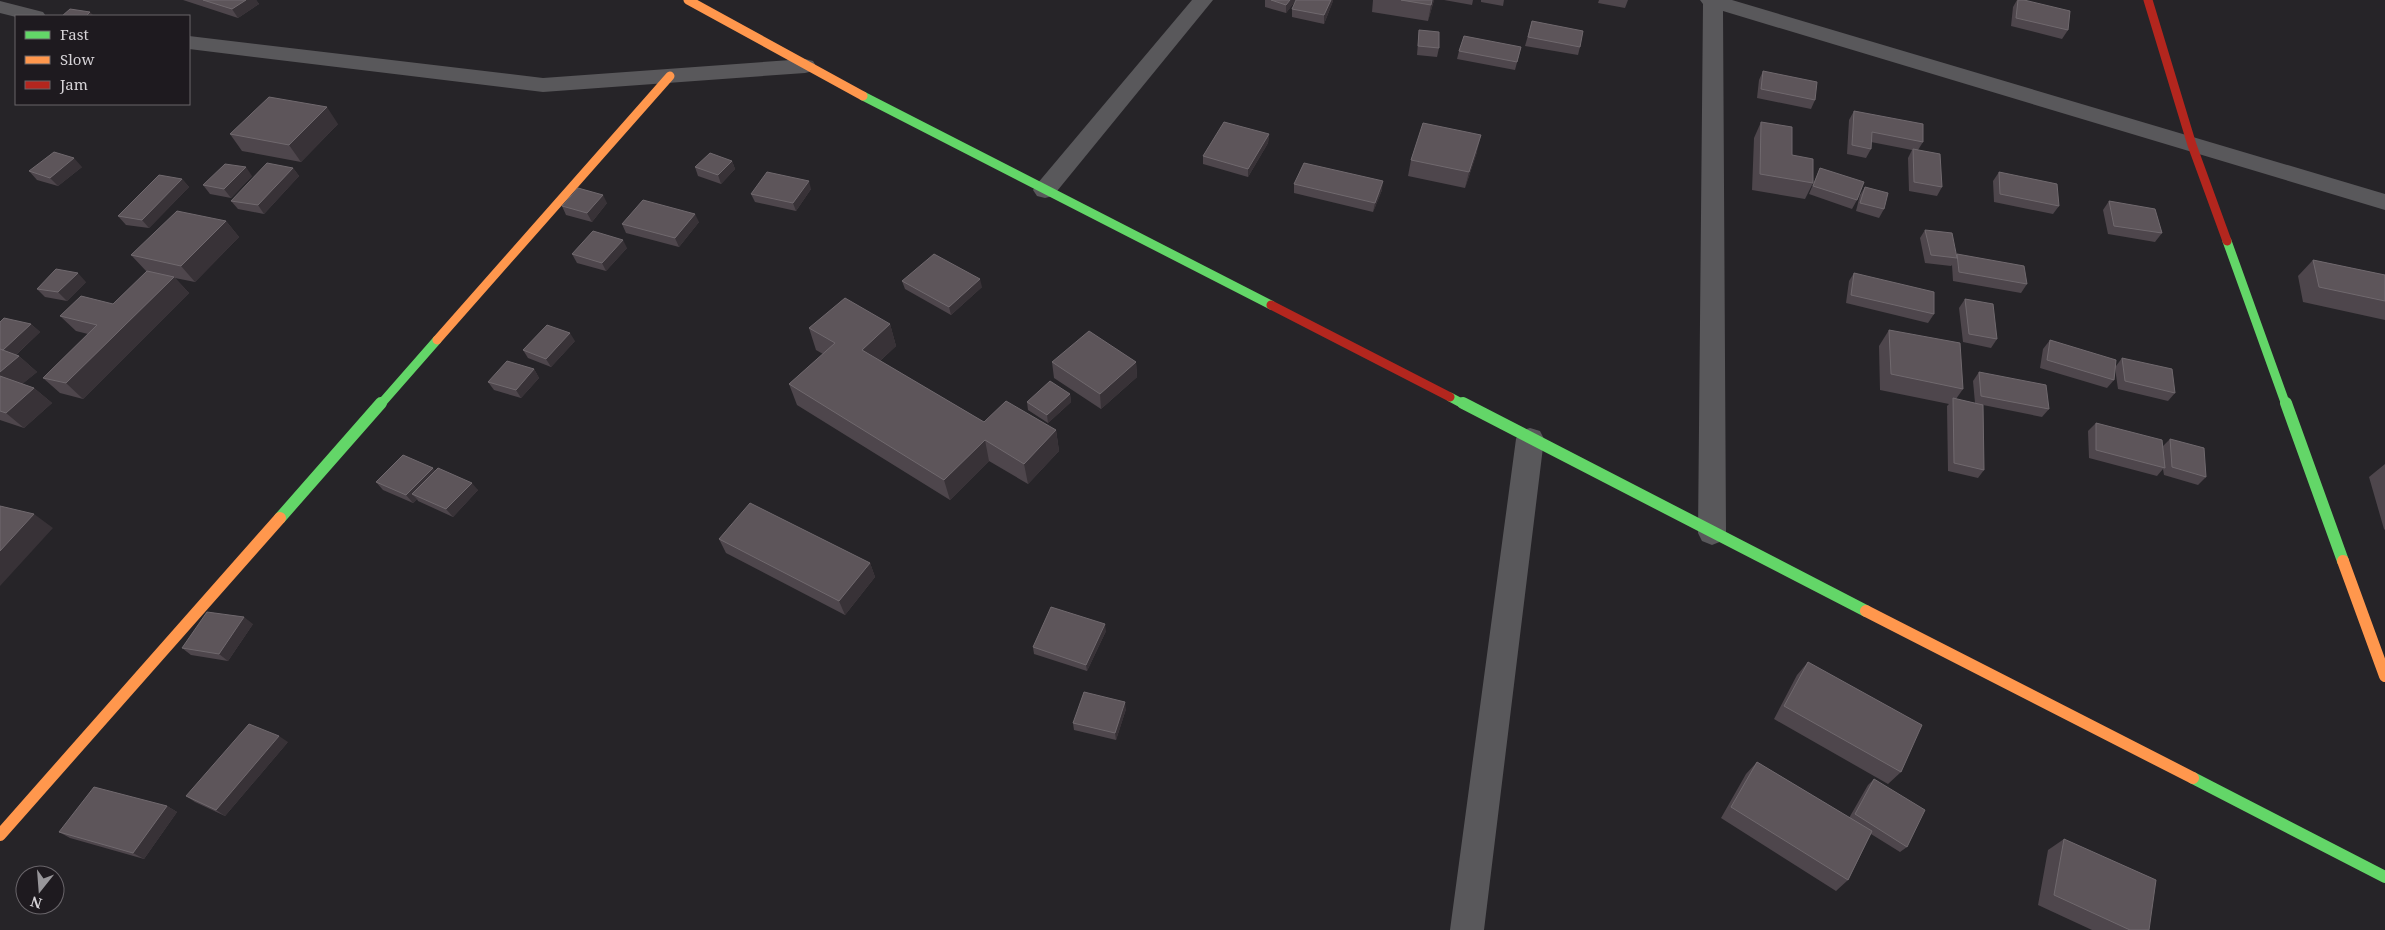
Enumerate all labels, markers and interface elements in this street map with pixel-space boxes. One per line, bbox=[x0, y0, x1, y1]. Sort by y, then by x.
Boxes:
legend bbox=[15, 15, 190, 105]
text: Fast bbox=[60, 24, 89, 44]
text: Slow bbox=[60, 49, 94, 69]
text: Jam bbox=[59, 74, 88, 94]
north arrow bbox=[15, 865, 65, 915]
text: N bbox=[28, 892, 44, 914]

